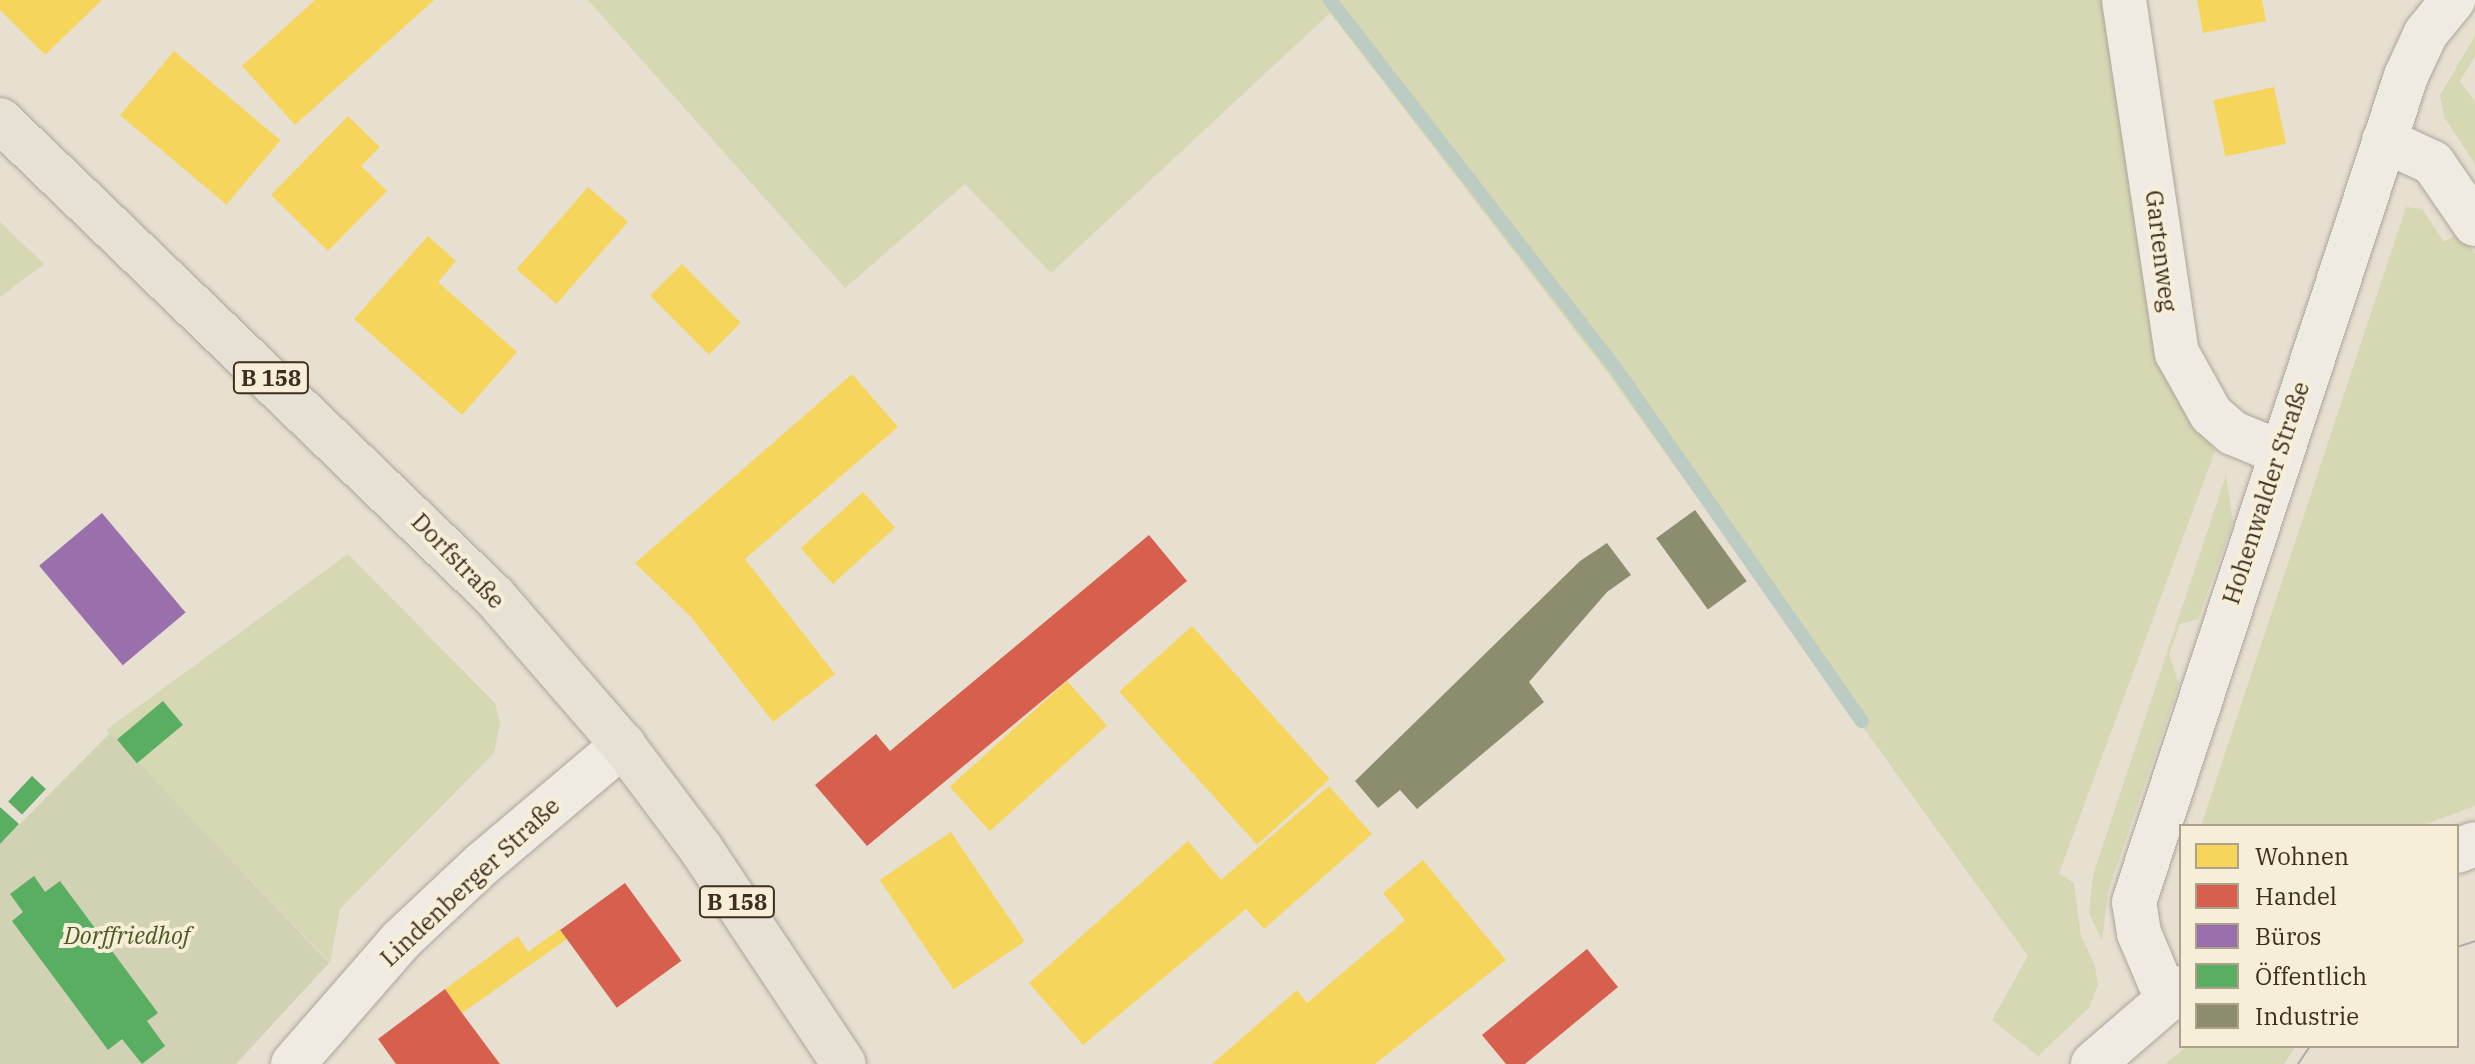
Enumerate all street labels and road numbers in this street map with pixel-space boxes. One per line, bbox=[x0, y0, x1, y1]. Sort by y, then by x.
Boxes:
street label: Gartenweg bbox=[2139, 189, 2183, 313]
road number: B 158 bbox=[231, 360, 311, 396]
street label: Hohenwalder Straße bbox=[2216, 378, 2316, 608]
street label: Dorfstraße bbox=[405, 507, 511, 615]
street label: Lindenberger Straße bbox=[374, 791, 566, 973]
road number: B 158 bbox=[697, 884, 777, 920]

